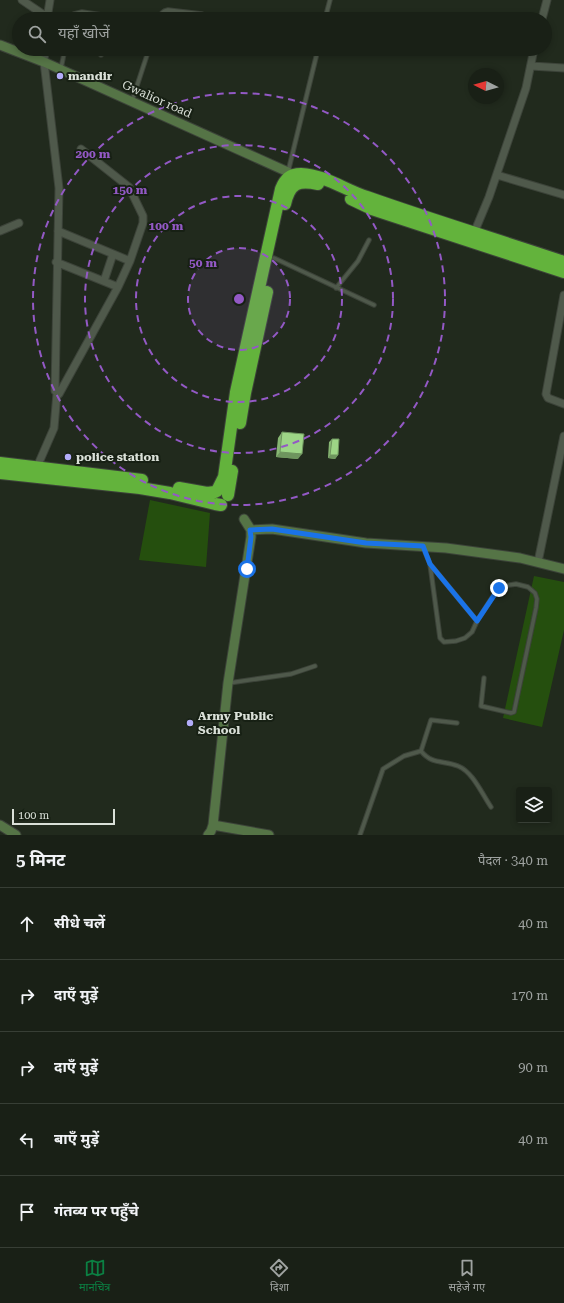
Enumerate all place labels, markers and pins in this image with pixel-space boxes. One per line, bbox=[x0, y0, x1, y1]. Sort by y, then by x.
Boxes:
place label: mandir bbox=[68, 69, 113, 83]
marker: mandir bbox=[55, 71, 65, 81]
centre of rings bbox=[232, 292, 246, 306]
place label: police station bbox=[76, 450, 159, 464]
marker: police station bbox=[63, 452, 73, 462]
place label: Army Public School bbox=[198, 709, 273, 737]
marker: Army Public School bbox=[185, 718, 195, 728]

